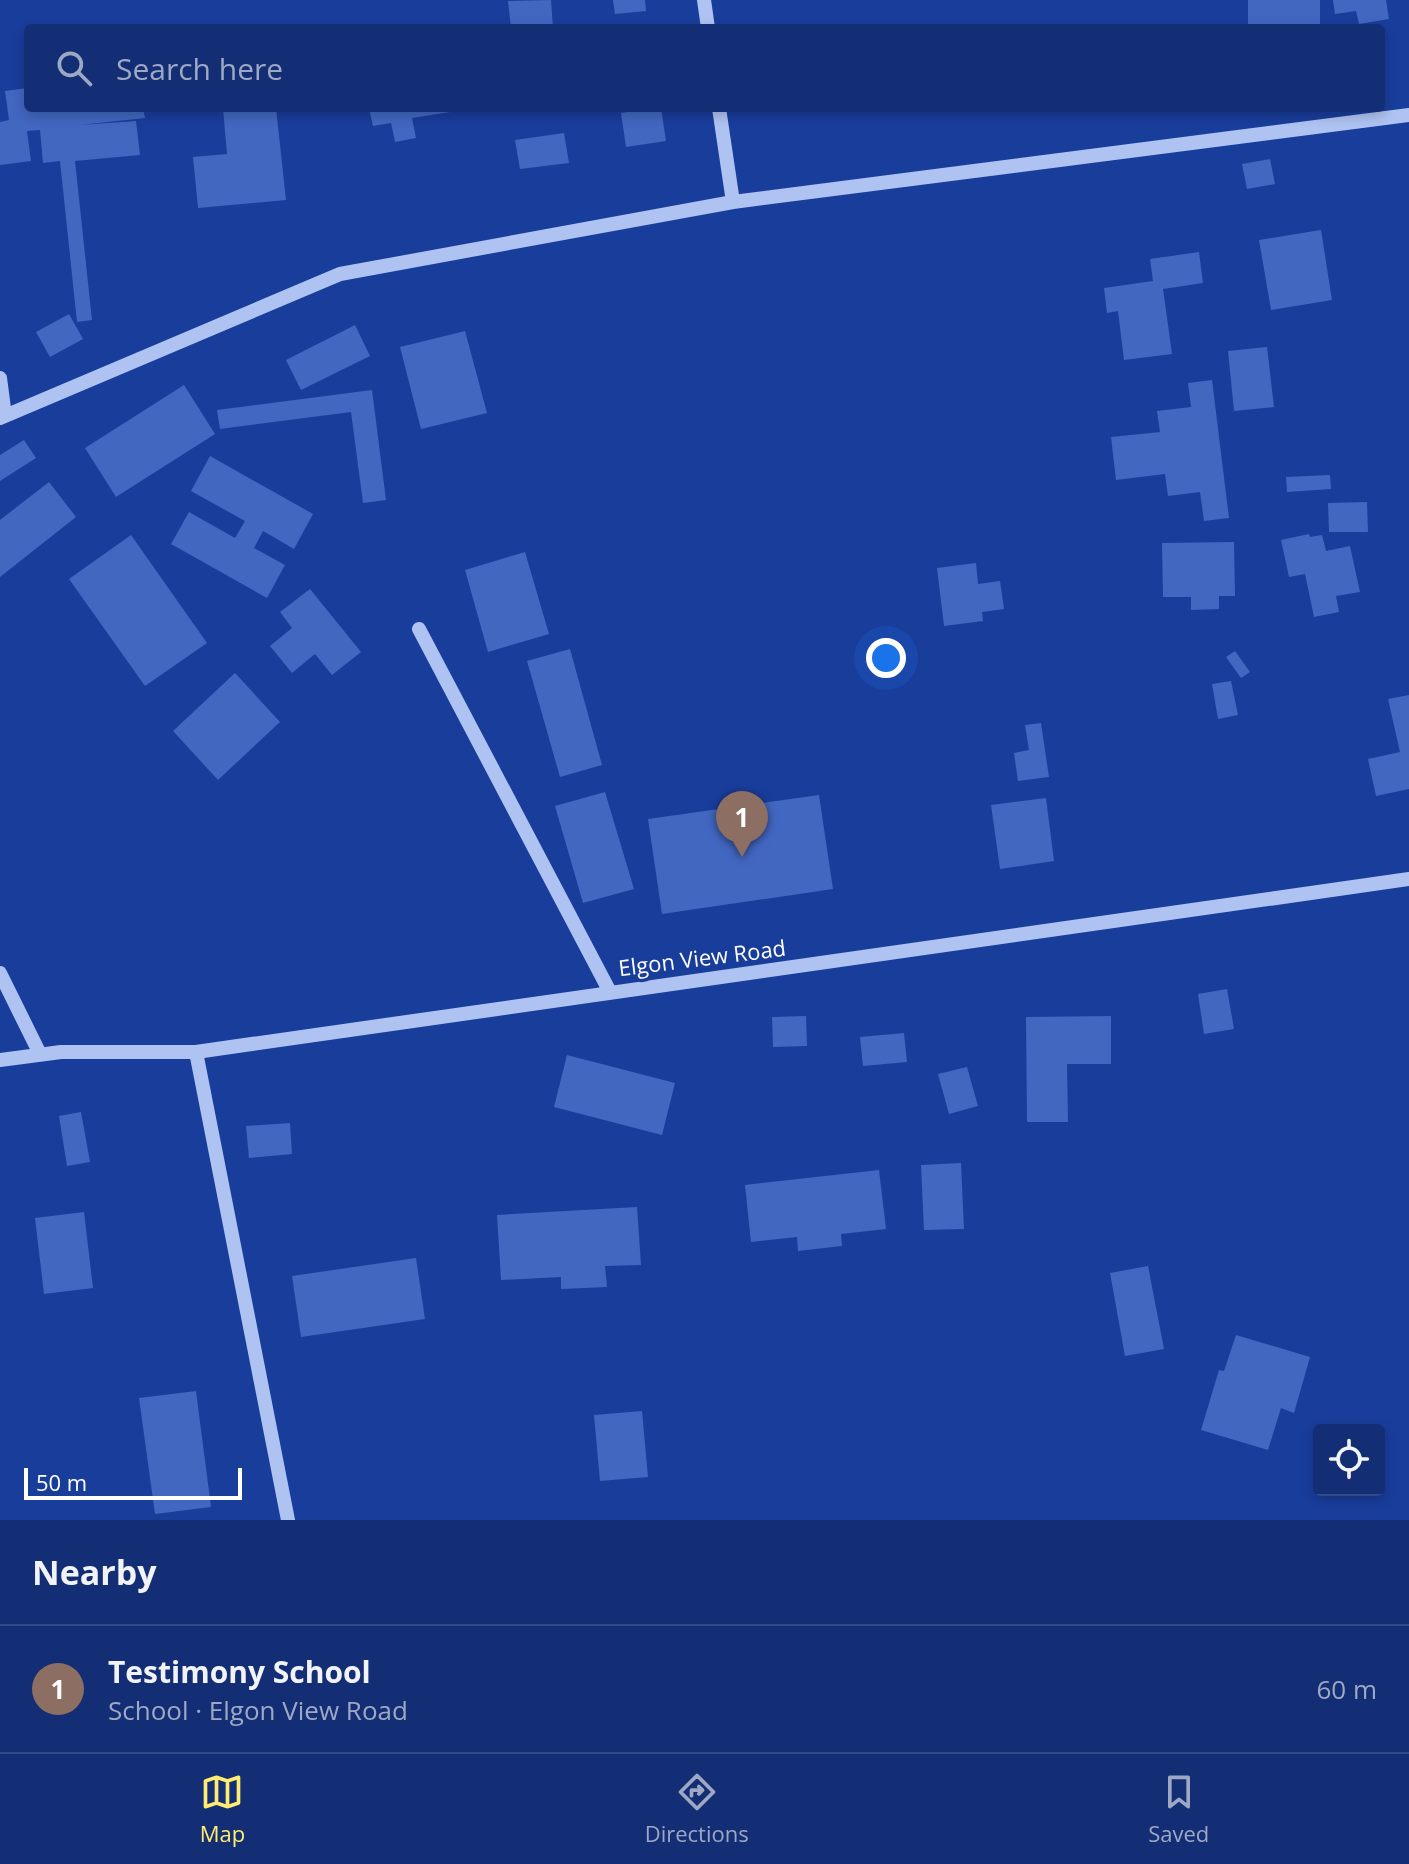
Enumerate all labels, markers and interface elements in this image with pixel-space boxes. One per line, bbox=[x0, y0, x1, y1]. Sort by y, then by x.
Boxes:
search box bbox=[24, 24, 1385, 112]
icon: search bbox=[52, 46, 96, 90]
text: Search here bbox=[116, 48, 283, 89]
your location bbox=[866, 638, 906, 678]
pin: 1 bbox=[716, 791, 768, 857]
street label: Elgon View Road bbox=[617, 932, 787, 982]
map controls bbox=[1313, 1424, 1385, 1496]
button: locate bbox=[1313, 1424, 1385, 1496]
scale bar bbox=[24, 1464, 242, 1500]
text: 50 m bbox=[36, 1467, 87, 1497]
text: Nearby bbox=[32, 1549, 157, 1595]
text: Testimony School bbox=[108, 1651, 371, 1692]
text: 1 bbox=[51, 1671, 65, 1707]
text: 60 m bbox=[1316, 1671, 1377, 1707]
text: School · Elgon View Road bbox=[108, 1692, 408, 1728]
tab: Map bbox=[200, 1770, 245, 1848]
tab: Directions bbox=[645, 1770, 749, 1848]
tab: Saved bbox=[1148, 1770, 1209, 1848]

